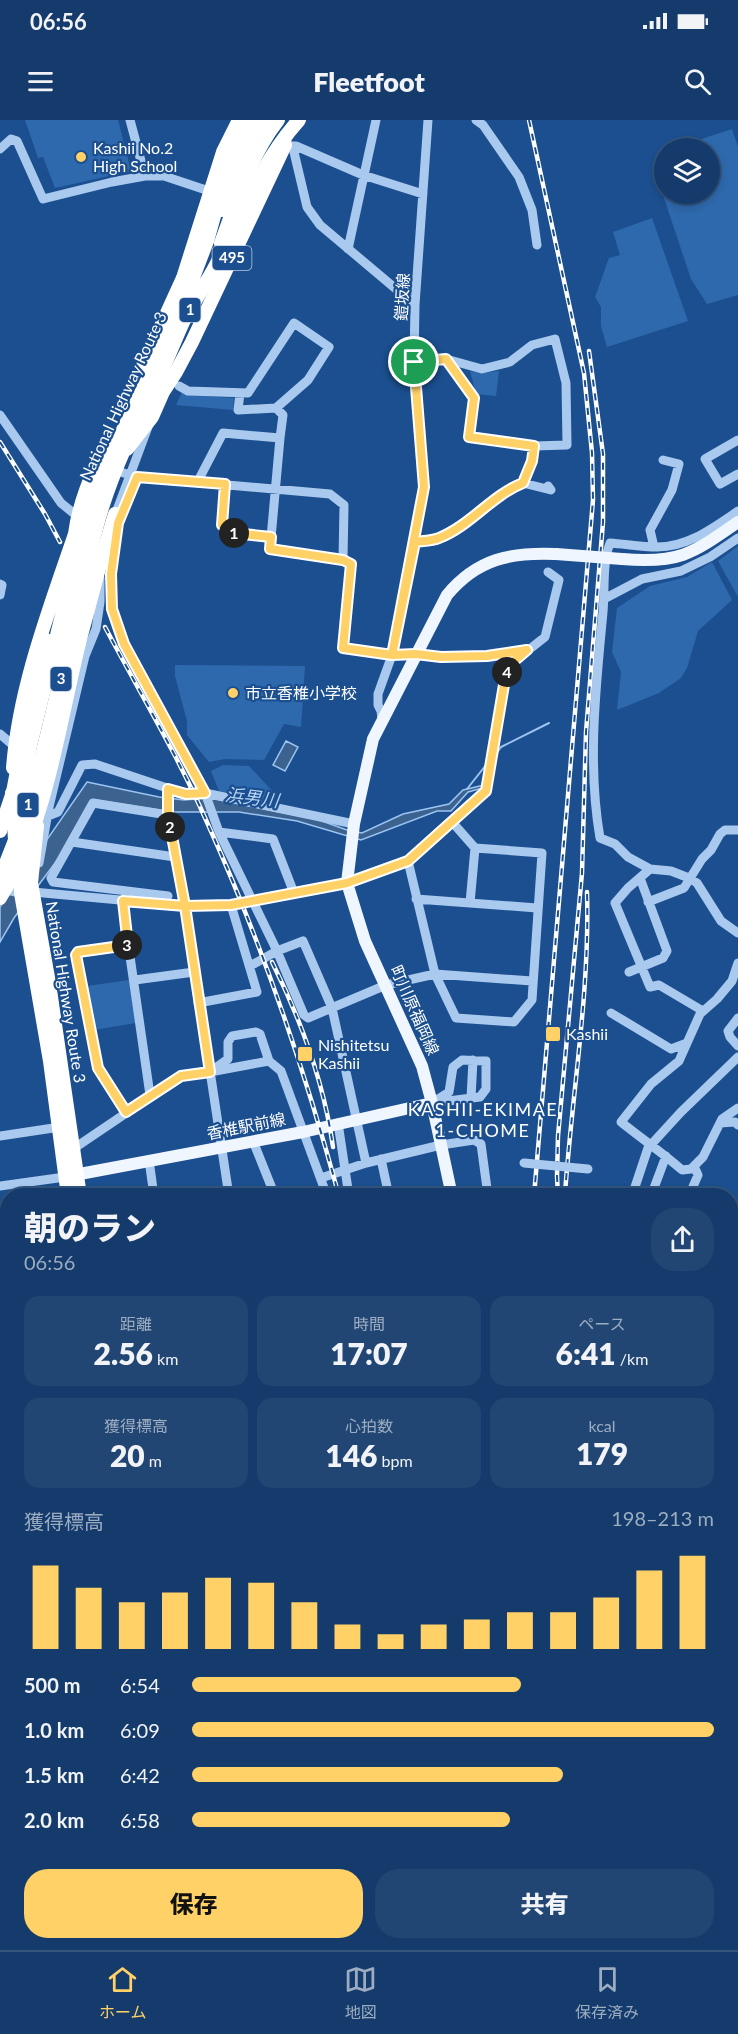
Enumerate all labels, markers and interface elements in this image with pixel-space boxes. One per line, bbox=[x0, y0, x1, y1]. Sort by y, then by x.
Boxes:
text: 06:56 bbox=[30, 8, 87, 35]
icon: menu bbox=[24, 65, 57, 98]
text: Fleetfoot bbox=[313, 65, 425, 98]
icon: search bbox=[681, 65, 714, 98]
place label: Kashii No.2 High School bbox=[93, 138, 177, 175]
map controls bbox=[654, 138, 720, 204]
button: layers bbox=[654, 138, 720, 204]
marker: Kashii No.2 High School bbox=[74, 150, 88, 164]
road number: 495 bbox=[212, 246, 252, 270]
street label: 鎧坂線 bbox=[391, 273, 412, 321]
road number: 1 bbox=[180, 298, 201, 322]
street label: National Highway Route 3 bbox=[75, 308, 170, 483]
pin bbox=[388, 336, 439, 387]
icon: arrive bbox=[397, 345, 430, 378]
pin: 1 bbox=[219, 518, 249, 548]
text: 1 bbox=[229, 523, 239, 542]
pin: 4 bbox=[492, 657, 522, 687]
text: 4 bbox=[502, 662, 512, 681]
road number: 3 bbox=[50, 667, 72, 691]
place label: 市立香椎小学校 bbox=[245, 683, 357, 702]
marker: 市立香椎小学校 bbox=[226, 686, 240, 700]
water label: 浜男川 bbox=[224, 783, 282, 811]
road number: 1 bbox=[18, 793, 38, 817]
pin: 2 bbox=[155, 812, 185, 842]
text: 2 bbox=[165, 817, 175, 836]
street label: National Highway Route 3 bbox=[43, 900, 90, 1084]
pin: 3 bbox=[112, 930, 142, 960]
text: 3 bbox=[122, 935, 132, 954]
street label: 町川原福岡線 bbox=[387, 962, 444, 1058]
place label: Kashii bbox=[566, 1024, 608, 1043]
marker: Kashii bbox=[544, 1025, 562, 1043]
place label: Nishitetsu Kashii bbox=[318, 1035, 389, 1072]
marker: Nishitetsu Kashii bbox=[296, 1045, 314, 1063]
district label: KASHII-EKIMAE 1-CHOME bbox=[408, 1098, 558, 1141]
street label: 香椎駅前線 bbox=[205, 1109, 287, 1142]
text: 朝のラン bbox=[24, 1207, 156, 1247]
button: share bbox=[651, 1208, 714, 1271]
text: 06:56 bbox=[24, 1250, 75, 1274]
text: 距離 bbox=[120, 1314, 152, 1333]
text: 時間 bbox=[353, 1314, 385, 1333]
text: ペース bbox=[578, 1314, 626, 1333]
text: 2.56 bbox=[94, 1335, 153, 1371]
text: 17:07 bbox=[330, 1335, 408, 1371]
text: 6:41 bbox=[556, 1335, 616, 1371]
text: km bbox=[153, 1349, 178, 1368]
text: /km bbox=[616, 1349, 648, 1368]
text: 獲得標高 bbox=[104, 1416, 168, 1435]
text: 心拍数 bbox=[345, 1416, 393, 1435]
text: kcal bbox=[588, 1416, 616, 1435]
text: 179 bbox=[576, 1435, 628, 1471]
text: 20 bbox=[110, 1437, 145, 1473]
text: 146 bbox=[325, 1437, 378, 1473]
text: m bbox=[145, 1451, 162, 1470]
text: bpm bbox=[378, 1451, 413, 1470]
text: 198–213 m bbox=[611, 1506, 714, 1530]
text: 獲得標高 bbox=[24, 1509, 104, 1533]
text: 500 m bbox=[24, 1673, 80, 1697]
text: 6:54 bbox=[120, 1673, 160, 1697]
text: 1.0 km bbox=[24, 1718, 84, 1742]
text: 6:09 bbox=[120, 1718, 160, 1742]
text: 1.5 km bbox=[24, 1763, 84, 1787]
text: 6:42 bbox=[120, 1763, 160, 1787]
text: 2.0 km bbox=[24, 1808, 84, 1832]
text: 6:58 bbox=[120, 1808, 160, 1832]
button: 保存 bbox=[24, 1869, 363, 1938]
button: 共有 bbox=[375, 1869, 714, 1938]
tab: ホーム bbox=[99, 1963, 146, 2023]
tab: 地図 bbox=[344, 1963, 377, 2023]
tab: 保存済み bbox=[575, 1963, 639, 2023]

